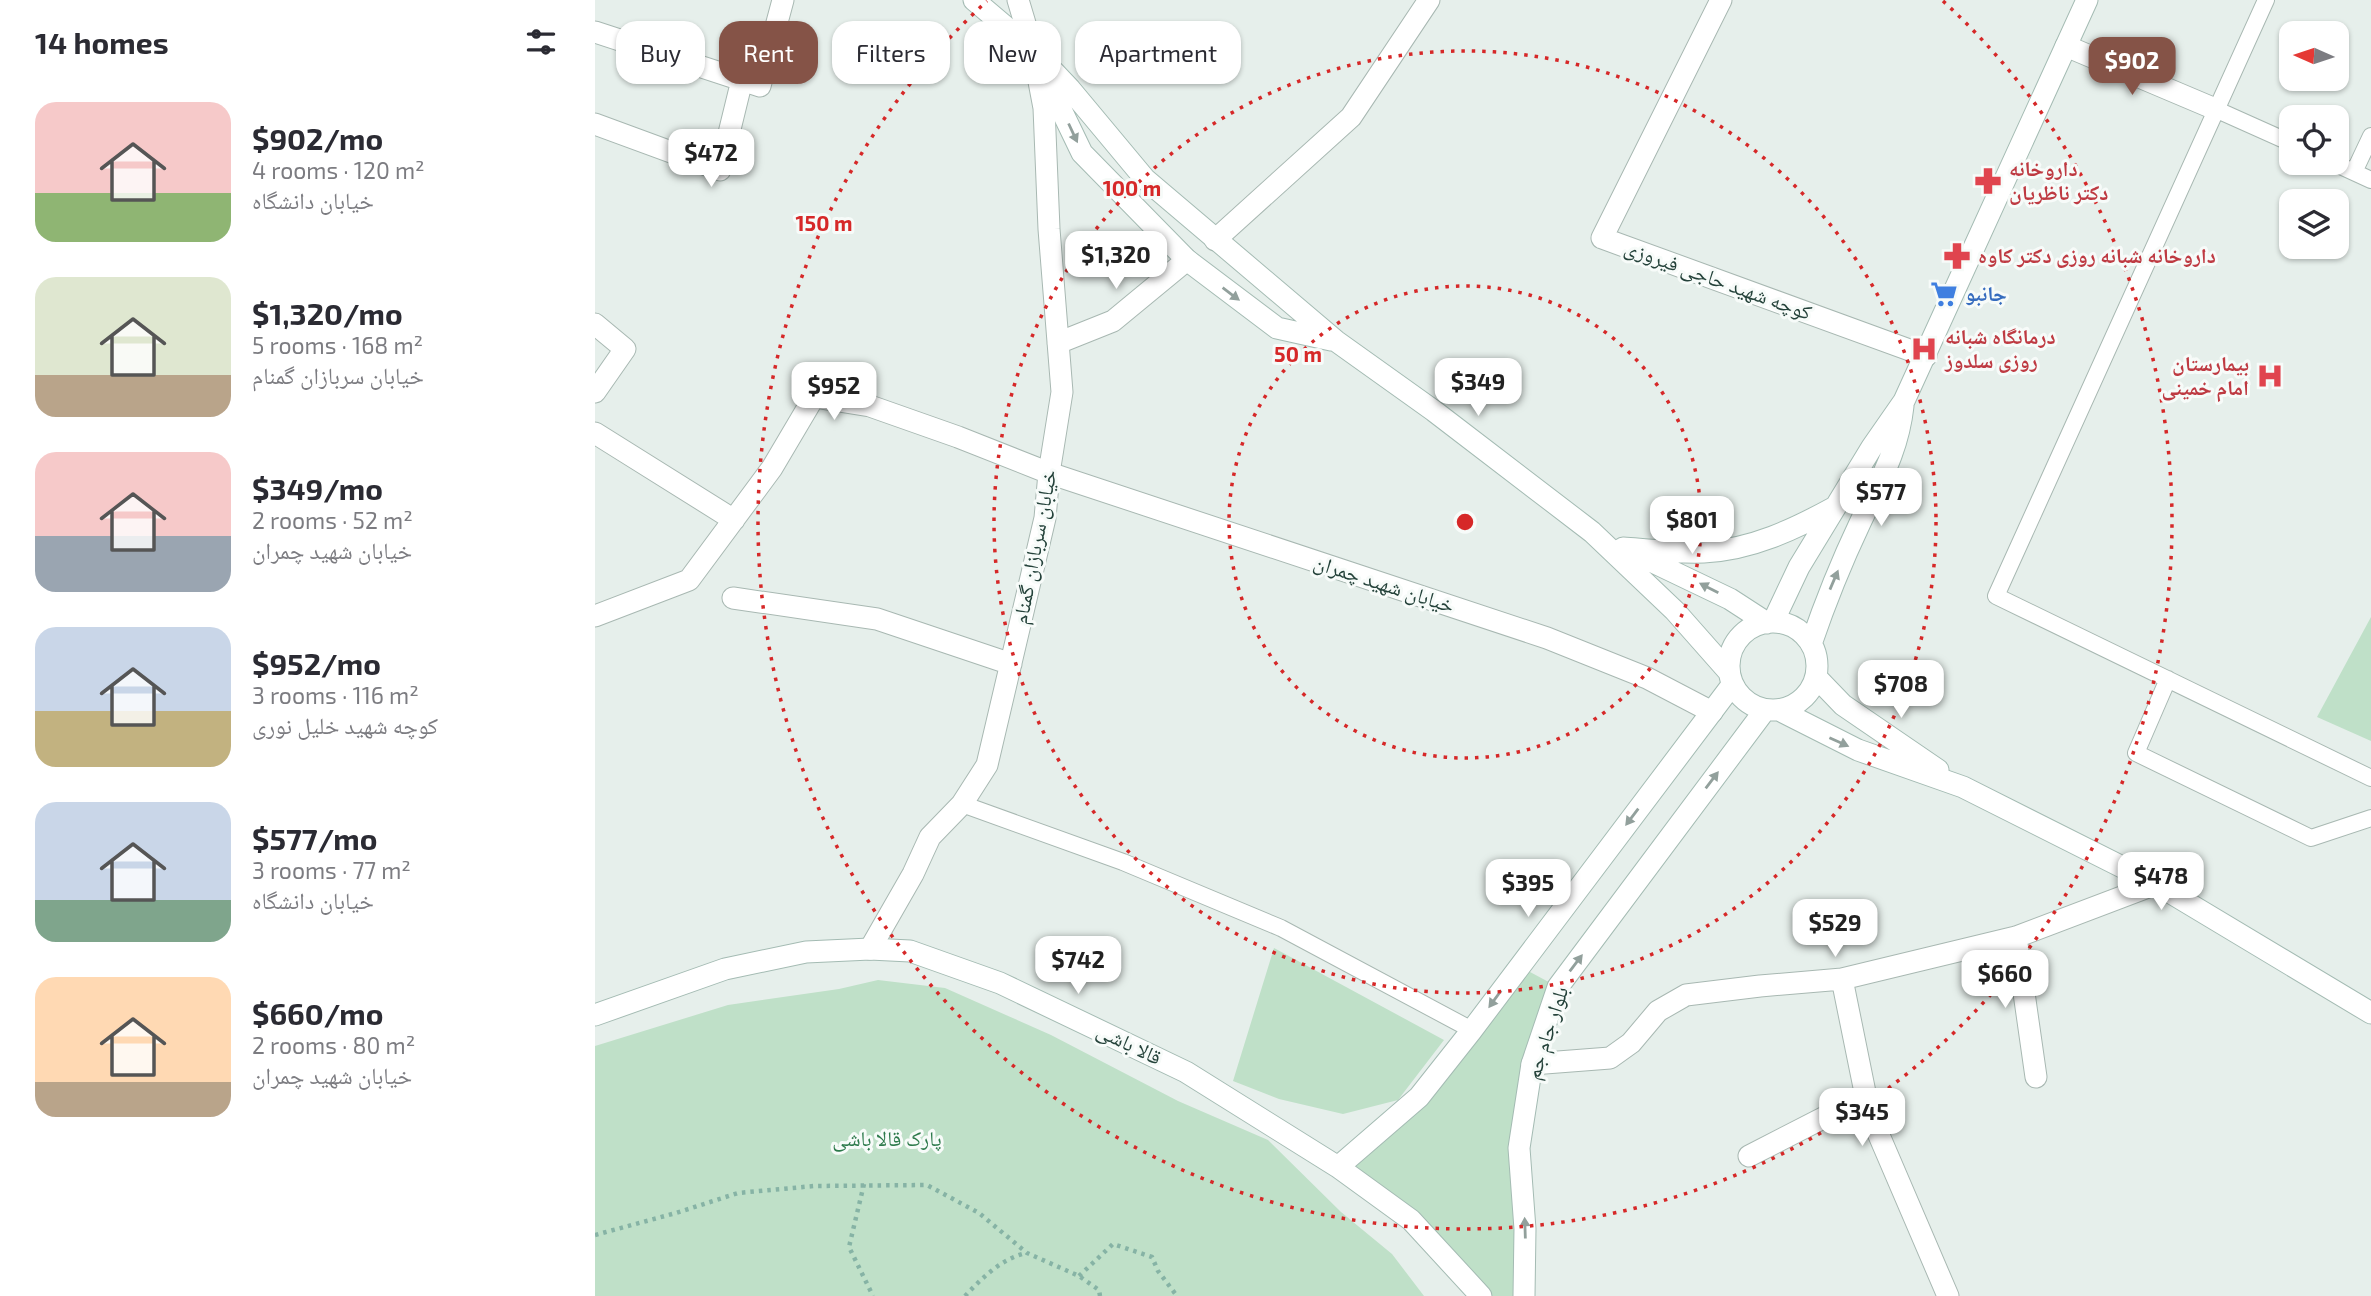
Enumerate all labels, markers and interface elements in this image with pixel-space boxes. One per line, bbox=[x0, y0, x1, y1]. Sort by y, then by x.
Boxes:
chip: Buy bbox=[616, 21, 705, 84]
chip: Rent bbox=[719, 21, 818, 84]
chip: Filters bbox=[832, 21, 950, 84]
chip: New bbox=[964, 21, 1061, 84]
chip: Apartment bbox=[1075, 21, 1241, 84]
north arrow bbox=[2279, 21, 2349, 91]
map controls bbox=[2279, 21, 2349, 259]
icon: filters bbox=[522, 23, 560, 61]
text: 14 homes bbox=[35, 24, 169, 60]
pin: $902 bbox=[2091, 38, 2173, 97]
text: $902 bbox=[2105, 46, 2159, 74]
button: locate bbox=[2279, 105, 2349, 175]
text: $902/mo bbox=[252, 120, 383, 156]
one-way arrow bbox=[1067, 123, 1078, 143]
icon: home bbox=[91, 130, 175, 214]
pin: $472 bbox=[670, 130, 752, 189]
text: $472 bbox=[684, 138, 738, 166]
place label: داروخانه دکتر ناظریان bbox=[2009, 155, 2108, 205]
text: 4 rooms · 120 m² bbox=[252, 156, 425, 184]
pharmacy icon: داروخانه دکتر ناظریان bbox=[1973, 166, 2003, 196]
text: 100 m bbox=[1103, 175, 1161, 200]
text: خیابان دانشگاه bbox=[252, 186, 374, 214]
button: layers bbox=[2279, 189, 2349, 259]
text: 150 m bbox=[796, 210, 852, 235]
pin: $1,320 bbox=[1059, 232, 1173, 291]
street label: کوچه شهید حاجی فیروزی bbox=[1621, 233, 1816, 326]
text: $1,320 bbox=[1081, 240, 1151, 268]
pharmacy icon: داروخانه شبانه روزی دکتر کاوه bbox=[1942, 241, 1972, 271]
place label: داروخانه شبانه روزی دکتر کاوه bbox=[1978, 242, 2216, 268]
supermarket icon: جانبو bbox=[1929, 279, 1959, 309]
place label: جانبو bbox=[1965, 280, 2007, 306]
one-way arrow bbox=[1222, 286, 1240, 301]
text: $1,320/mo bbox=[252, 295, 403, 331]
icon: home bbox=[91, 305, 175, 389]
place label: درمانگاه شبانه روزی سلدوز bbox=[1944, 323, 2056, 373]
text: 5 rooms · 168 m² bbox=[252, 331, 423, 359]
hospital icon: درمانگاه شبانه روزی سلدوز bbox=[1909, 334, 1939, 364]
text: 50 m bbox=[1274, 341, 1322, 366]
place label: بیمارستان امام خمینی bbox=[2161, 350, 2249, 402]
pin: $349 bbox=[1437, 358, 1519, 418]
text: خیابان سربازان گمنام bbox=[252, 361, 424, 389]
hospital icon: بیمارستان امام خمینی bbox=[2255, 361, 2285, 391]
pin: $952 bbox=[793, 362, 875, 422]
text: $349 bbox=[1451, 367, 1505, 395]
text: $952 bbox=[808, 371, 860, 399]
street label: خیابان سربازان گمنام bbox=[1006, 467, 1064, 627]
pin: $577 bbox=[1840, 468, 1922, 528]
text: $349/mo bbox=[252, 470, 383, 506]
text: $577 bbox=[1856, 477, 1906, 505]
icon: home bbox=[91, 480, 175, 564]
pin: $801 bbox=[1651, 496, 1733, 556]
text: $801 bbox=[1666, 505, 1718, 533]
text: 2 rooms · 52 m² bbox=[252, 506, 413, 534]
centre of rings bbox=[1453, 510, 1477, 534]
text: خیابان شهید چمران bbox=[252, 536, 412, 564]
street label: خیابان شهید چمران bbox=[1311, 548, 1458, 618]
one-way arrow bbox=[1828, 570, 1840, 590]
one-way arrow bbox=[1699, 582, 1719, 594]
text: $952/mo bbox=[252, 645, 381, 681]
icon: home bbox=[91, 655, 175, 739]
pin: $708 bbox=[1860, 660, 1942, 720]
text: $708 bbox=[1874, 669, 1928, 697]
text: 3 rooms · 116 m² bbox=[252, 681, 419, 709]
text: کوچه شهید خلیل نوری bbox=[252, 711, 438, 739]
one-way arrow bbox=[1829, 736, 1849, 748]
one-way arrow bbox=[1705, 771, 1719, 790]
one-way arrow bbox=[1625, 808, 1639, 826]
text: $577/mo bbox=[252, 820, 377, 856]
icon: home bbox=[91, 830, 175, 914]
pin: $478 bbox=[2120, 852, 2202, 912]
text: 3 rooms · 77 m² bbox=[252, 856, 411, 884]
pin: $395 bbox=[1487, 860, 1569, 919]
text: $478 bbox=[2134, 861, 2188, 889]
text: $395 bbox=[1502, 868, 1554, 896]
text: خیابان دانشگاه bbox=[252, 886, 374, 914]
pin: $529 bbox=[1794, 900, 1876, 959]
text: $529 bbox=[1809, 908, 1861, 936]
pin: $742 bbox=[1037, 936, 1119, 996]
text: $742 bbox=[1051, 945, 1105, 973]
pin: $660 bbox=[1964, 950, 2046, 1010]
one-way arrow bbox=[1569, 954, 1583, 972]
text: $660 bbox=[1978, 959, 2033, 987]
street label: بلوار جام جم bbox=[1519, 983, 1575, 1083]
one-way arrow bbox=[1488, 990, 1502, 1008]
text: $660/mo bbox=[252, 995, 383, 1031]
icon: home bbox=[91, 1005, 175, 1089]
street label: قالا باشی bbox=[1092, 1016, 1166, 1071]
text: 2 rooms · 80 m² bbox=[252, 1031, 415, 1059]
text: خیابان شهید چمران bbox=[252, 1061, 412, 1089]
pin: $345 bbox=[1821, 1088, 1903, 1148]
text: $345 bbox=[1835, 1097, 1889, 1125]
park label: پارک قالا باشی bbox=[832, 1125, 942, 1152]
one-way arrow bbox=[1519, 1217, 1530, 1239]

